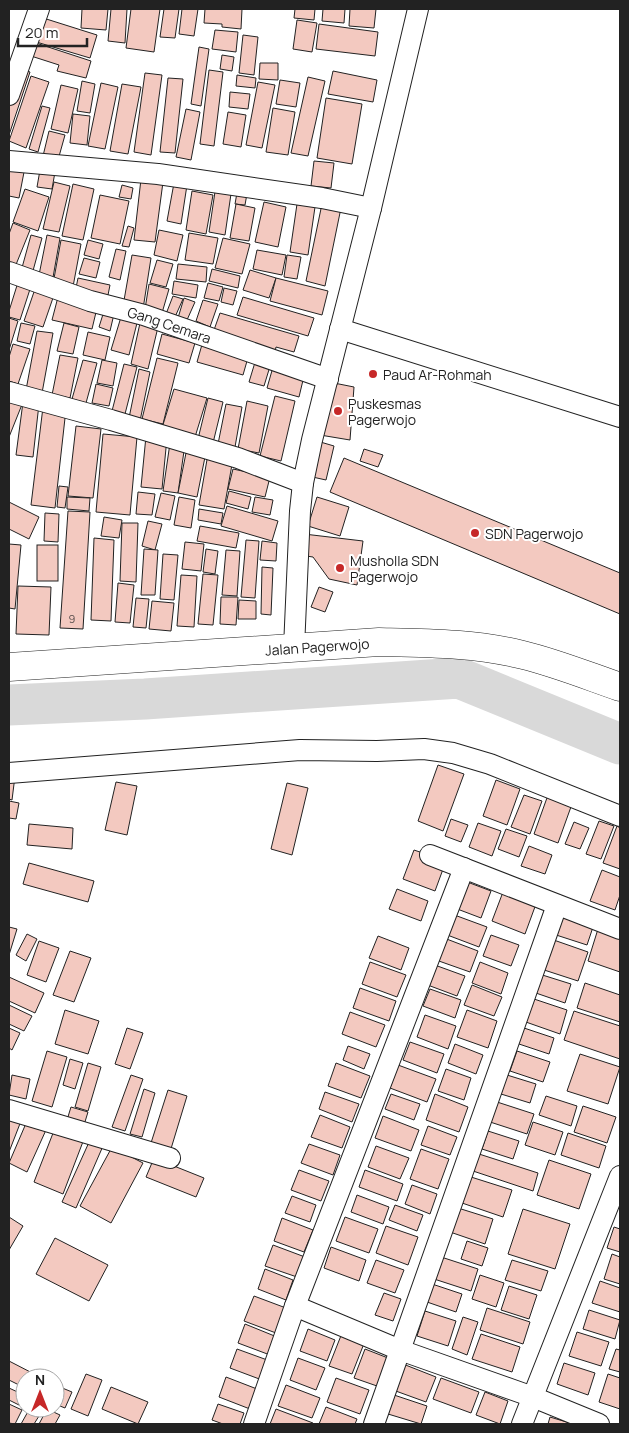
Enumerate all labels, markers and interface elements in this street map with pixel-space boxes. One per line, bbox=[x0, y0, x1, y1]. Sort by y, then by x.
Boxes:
scale bar bbox=[18, 15, 86, 47]
text: 20 m bbox=[25, 22, 58, 43]
street label: Gang Cemara bbox=[126, 302, 214, 347]
place label: Paud Ar-Rohmah bbox=[383, 365, 492, 384]
marker: Paud Ar-Rohmah bbox=[367, 368, 379, 380]
place label: Puskesmas Pagerwojo bbox=[348, 394, 421, 429]
marker: Puskesmas Pagerwojo bbox=[332, 405, 344, 417]
place label: SDN Pagerwojo bbox=[485, 524, 583, 543]
marker: SDN Pagerwojo bbox=[469, 527, 481, 539]
place label: Musholla SDN Pagerwojo bbox=[350, 551, 439, 586]
marker: Musholla SDN Pagerwojo bbox=[334, 562, 346, 574]
house number: 9 bbox=[69, 611, 76, 626]
street label: Jalan Pagerwojo bbox=[265, 633, 370, 659]
north arrow bbox=[15, 1368, 65, 1418]
text: N bbox=[35, 1370, 45, 1389]

